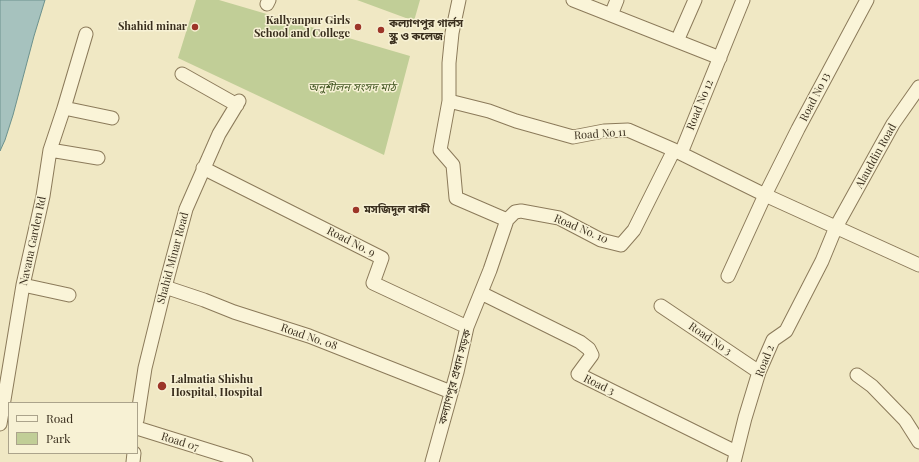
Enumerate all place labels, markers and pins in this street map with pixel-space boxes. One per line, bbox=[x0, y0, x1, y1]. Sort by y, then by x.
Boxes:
place label: Kallyanpur Girls School and College bbox=[254, 14, 350, 40]
place label: কল্যাণপুর গার্লস স্কুল ও কলেজ bbox=[389, 17, 463, 43]
place label: Shahid minar bbox=[118, 20, 187, 34]
marker: Shahid minar bbox=[190, 22, 200, 32]
marker: Kallyanpur Girls School and College bbox=[353, 22, 363, 32]
marker: কল্যাণপুর গার্লস স্কুল ও কলেজ bbox=[376, 25, 386, 35]
place label: মসজিদুল বাকী bbox=[364, 203, 430, 217]
marker: মসজিদুল বাকী bbox=[351, 205, 361, 215]
place label: Lalmatia Shishu Hospital, Hospital bbox=[171, 373, 262, 399]
marker: Lalmatia Shishu Hospital, Hospital bbox=[156, 380, 168, 392]

